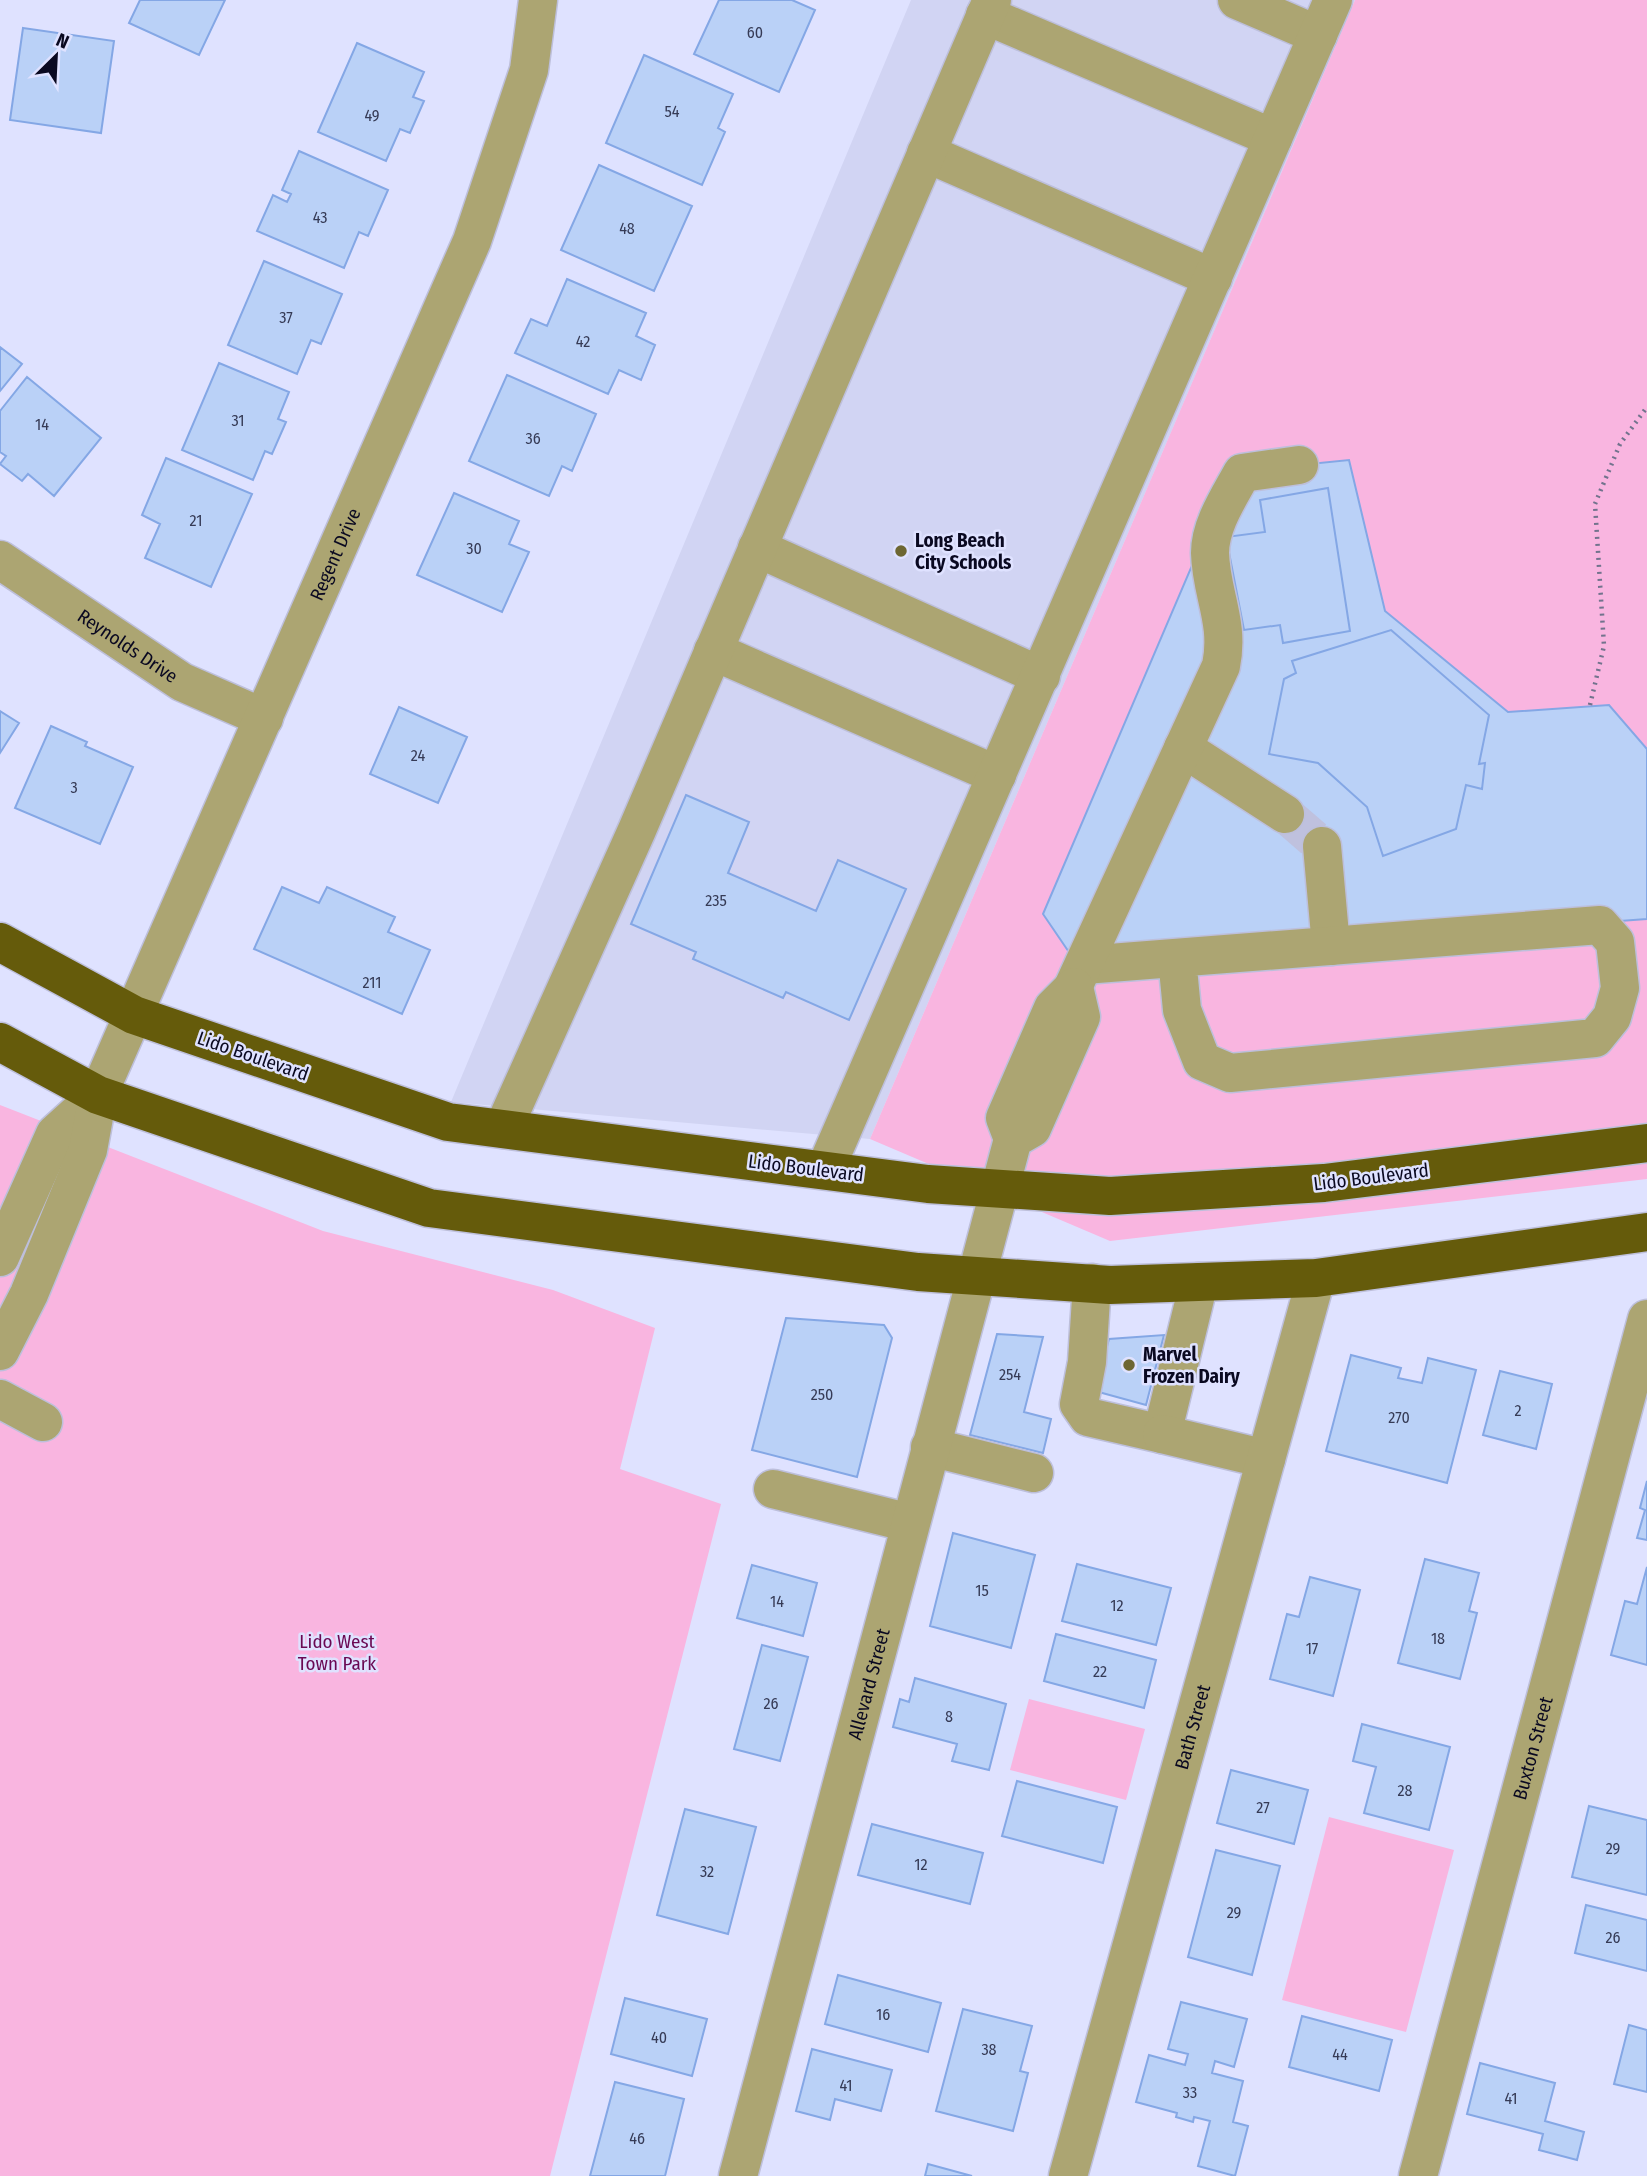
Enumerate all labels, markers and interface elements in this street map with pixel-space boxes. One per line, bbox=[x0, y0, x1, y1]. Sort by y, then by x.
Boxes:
north arrow bbox=[21, 21, 91, 91]
house number: 60 bbox=[747, 23, 763, 42]
text: N bbox=[53, 28, 73, 54]
house number: 54 bbox=[664, 102, 680, 121]
house number: 49 bbox=[364, 106, 380, 125]
house number: 43 bbox=[313, 208, 327, 227]
house number: 48 bbox=[619, 219, 635, 238]
house number: 37 bbox=[279, 308, 293, 327]
house number: 42 bbox=[576, 332, 590, 351]
house number: 31 bbox=[231, 411, 245, 430]
house number: 14 bbox=[35, 415, 49, 434]
house number: 36 bbox=[525, 429, 541, 448]
street label: Regent Drive bbox=[305, 504, 365, 604]
house number: 21 bbox=[190, 511, 202, 530]
place label: Long Beach City Schools bbox=[915, 529, 1012, 574]
house number: 30 bbox=[466, 539, 482, 558]
marker: Long Beach City Schools bbox=[893, 543, 909, 559]
street label: Reynolds Drive bbox=[73, 604, 182, 688]
house number: 24 bbox=[411, 746, 425, 765]
house number: 3 bbox=[70, 778, 78, 797]
house number: 235 bbox=[705, 891, 727, 910]
house number: 211 bbox=[363, 973, 381, 992]
street label: Lido Boulevard bbox=[194, 1026, 312, 1086]
street label: Lido Boulevard bbox=[747, 1150, 865, 1186]
street label: Lido Boulevard bbox=[1312, 1159, 1430, 1195]
place label: Marvel Frozen Dairy bbox=[1143, 1343, 1241, 1388]
marker: Marvel Frozen Dairy bbox=[1121, 1357, 1137, 1373]
house number: 254 bbox=[999, 1365, 1021, 1384]
house number: 250 bbox=[811, 1385, 833, 1404]
house number: 2 bbox=[1514, 1401, 1522, 1420]
house number: 270 bbox=[1388, 1408, 1410, 1427]
house number: 15 bbox=[975, 1581, 989, 1600]
house number: 14 bbox=[770, 1592, 784, 1611]
house number: 12 bbox=[1110, 1596, 1124, 1615]
street label: Allevard Street bbox=[843, 1625, 894, 1742]
house number: 18 bbox=[1431, 1629, 1445, 1648]
park label: Lido West Town Park bbox=[298, 1630, 376, 1675]
house number: 17 bbox=[1306, 1639, 1319, 1658]
house number: 22 bbox=[1093, 1662, 1107, 1681]
street label: Bath Street bbox=[1169, 1681, 1215, 1772]
street label: Buxton Street bbox=[1508, 1693, 1557, 1802]
house number: 26 bbox=[764, 1694, 779, 1713]
house number: 8 bbox=[945, 1707, 953, 1726]
house number: 28 bbox=[1397, 1781, 1413, 1800]
house number: 27 bbox=[1256, 1798, 1270, 1817]
house number: 29 bbox=[1606, 1839, 1621, 1858]
house number: 12 bbox=[914, 1855, 928, 1874]
house number: 32 bbox=[700, 1862, 714, 1881]
house number: 29 bbox=[1227, 1903, 1242, 1922]
house number: 26 bbox=[1606, 1928, 1621, 1947]
house number: 16 bbox=[876, 2005, 890, 2024]
house number: 40 bbox=[651, 2028, 667, 2047]
house number: 38 bbox=[981, 2040, 997, 2059]
house number: 44 bbox=[1332, 2045, 1348, 2064]
house number: 41 bbox=[839, 2076, 853, 2095]
house number: 33 bbox=[1183, 2083, 1197, 2102]
house number: 41 bbox=[1504, 2089, 1518, 2108]
house number: 46 bbox=[629, 2129, 645, 2148]

